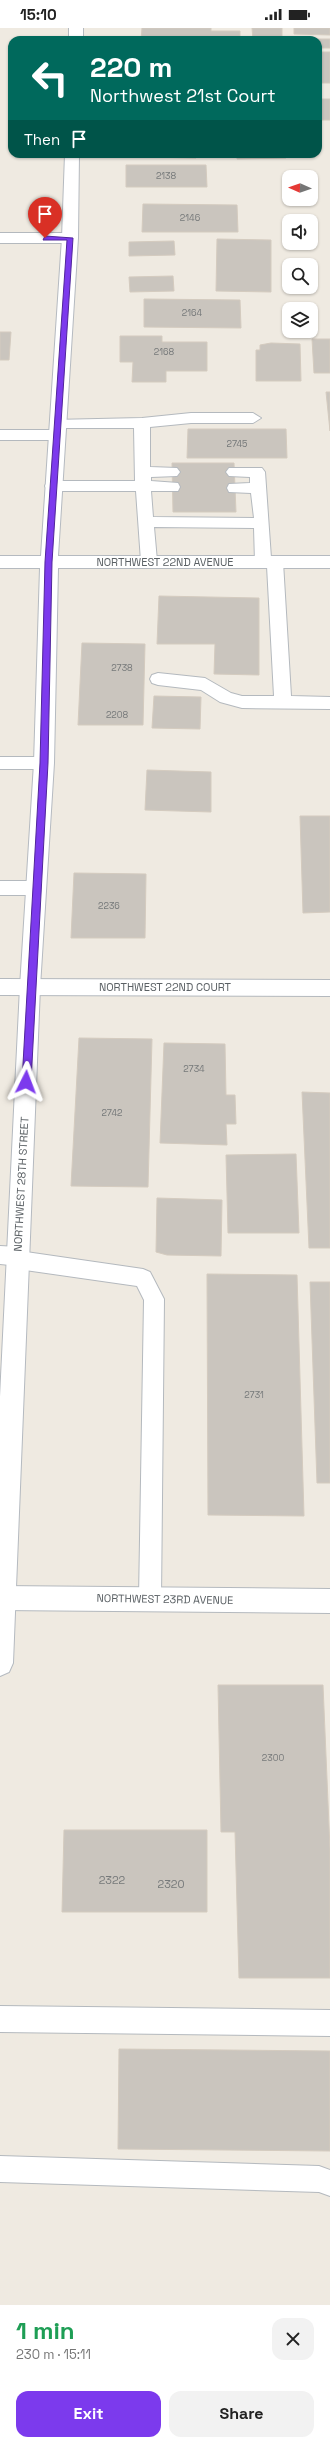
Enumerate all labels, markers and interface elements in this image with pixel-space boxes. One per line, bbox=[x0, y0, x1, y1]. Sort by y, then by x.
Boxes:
text: 15:10 bbox=[20, 5, 57, 24]
text: 220 m bbox=[90, 49, 172, 85]
icon: left bbox=[24, 52, 76, 104]
text: Northwest 21st Court bbox=[90, 84, 276, 107]
icon: arrive bbox=[68, 128, 90, 150]
text: Then bbox=[24, 130, 60, 149]
house number: 2138 bbox=[156, 170, 177, 182]
north arrow bbox=[282, 170, 318, 206]
map controls bbox=[282, 170, 318, 338]
pin bbox=[28, 197, 62, 238]
icon: arrive bbox=[34, 203, 56, 225]
house number: 2146 bbox=[180, 212, 201, 224]
button: sound bbox=[282, 214, 318, 250]
button: search bbox=[282, 258, 318, 294]
button: layers bbox=[282, 302, 318, 338]
house number: 2164 bbox=[182, 307, 203, 319]
house number: 2168 bbox=[154, 346, 175, 358]
house number: 2745 bbox=[227, 438, 247, 450]
street label: NORTHWEST 22ND AVENUE bbox=[96, 555, 234, 569]
house number: 2738 bbox=[111, 662, 133, 674]
house number: 2208 bbox=[106, 709, 129, 721]
house number: 2236 bbox=[98, 900, 120, 912]
street label: NORTHWEST 22ND COURT bbox=[99, 980, 232, 994]
position arrow bbox=[5, 1061, 47, 1103]
house number: 2734 bbox=[183, 1063, 205, 1075]
house number: 2742 bbox=[102, 1107, 122, 1119]
street label: NORTHWEST 28TH STREET bbox=[10, 1116, 32, 1252]
house number: 2731 bbox=[244, 1389, 264, 1401]
street label: NORTHWEST 23RD AVENUE bbox=[97, 1591, 233, 1607]
house number: 2300 bbox=[262, 1752, 284, 1764]
house number: 2322 bbox=[99, 1873, 126, 1887]
house number: 2320 bbox=[158, 1877, 184, 1891]
text: 1 min bbox=[16, 2315, 75, 2346]
button: close bbox=[272, 2318, 314, 2360]
text: 230 m · 15:11 bbox=[16, 2346, 91, 2363]
button: Exit bbox=[16, 2391, 161, 2437]
button: Share bbox=[169, 2391, 314, 2437]

